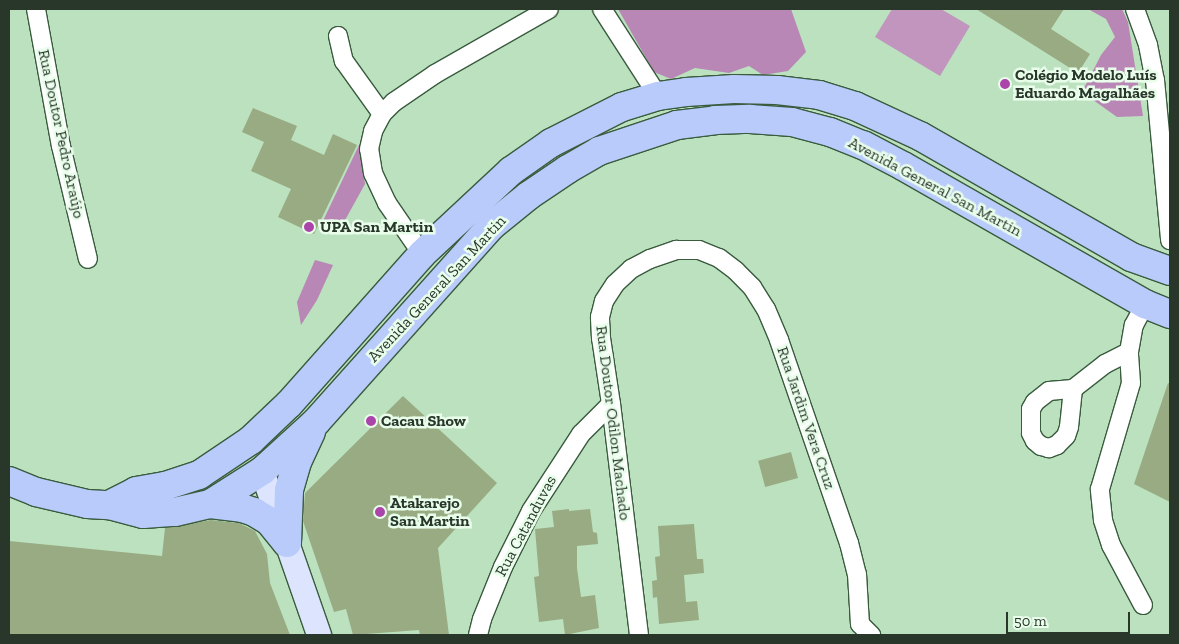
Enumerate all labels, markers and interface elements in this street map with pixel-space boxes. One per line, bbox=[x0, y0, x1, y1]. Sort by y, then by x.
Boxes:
street label: Rua Doutor Pedro Araújo bbox=[34, 47, 88, 221]
place label: Colégio Modelo Luís Eduardo Magalhães bbox=[1015, 65, 1157, 103]
marker: Colégio Modelo Luís Eduardo Magalhães bbox=[999, 78, 1011, 90]
street label: Avenida General San Martin bbox=[845, 133, 1025, 241]
street label: Avenida General San Martin bbox=[364, 212, 510, 366]
place label: UPA San Martin bbox=[320, 217, 434, 237]
marker: UPA San Martin bbox=[302, 220, 316, 234]
street label: Rua Doutor Odilon Machado bbox=[592, 325, 634, 521]
street label: Rua Jardim Vera Cruz bbox=[772, 344, 840, 492]
place label: Cacau Show bbox=[381, 411, 466, 431]
marker: Cacau Show bbox=[365, 415, 377, 427]
street label: Rua Catanduvas bbox=[491, 472, 561, 580]
place label: Atakarejo San Martin bbox=[390, 493, 470, 531]
marker: Atakarejo San Martin bbox=[374, 506, 386, 518]
scale bar bbox=[1009, 602, 1133, 634]
text: 50 m bbox=[1014, 612, 1047, 630]

